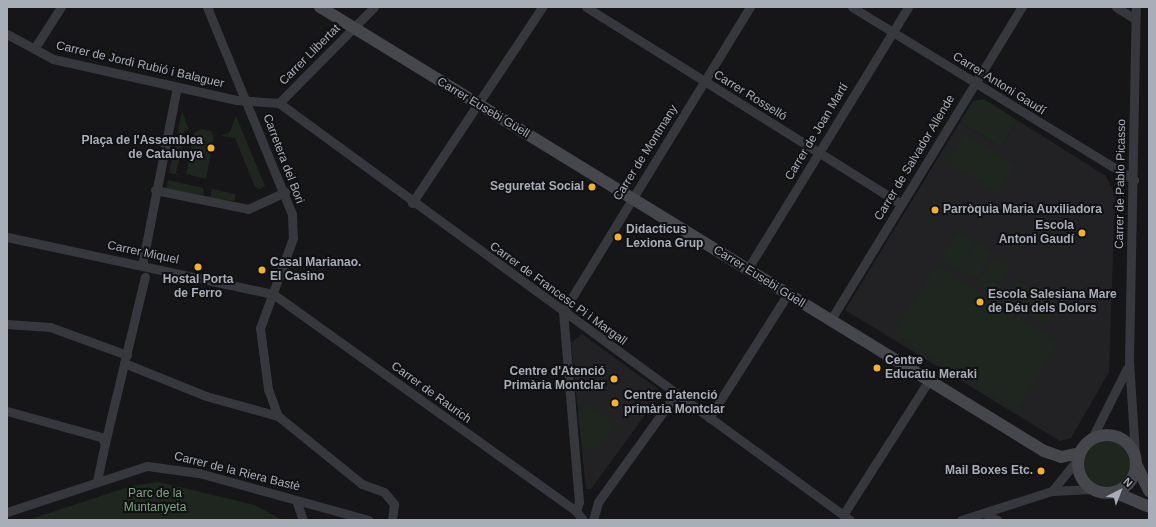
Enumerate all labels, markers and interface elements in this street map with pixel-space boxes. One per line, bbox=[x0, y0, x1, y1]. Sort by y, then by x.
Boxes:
street label: Carrer Llibertat bbox=[277, 22, 343, 88]
street label: Carrer de Jordi Rubió i Balaguer bbox=[55, 39, 225, 91]
street label: Carrer Antoni Gaudí bbox=[950, 49, 1048, 119]
street label: Carrer Rosselló bbox=[711, 68, 789, 124]
street label: Carrer Eusebi Güell bbox=[434, 75, 532, 141]
street label: Carrer de Joan Martí bbox=[782, 81, 852, 183]
street label: Carrer de Salvador Allende bbox=[872, 92, 958, 224]
street label: Carrer de Montmany bbox=[611, 103, 681, 203]
street label: Carretera del Bori bbox=[259, 112, 307, 206]
street label: Carrer de Pablo Picasso bbox=[1113, 119, 1129, 249]
place label: Plaça de l'Assemblea de Catalunya bbox=[81, 134, 203, 162]
marker: Plaça de l'Assemblea de Catalunya bbox=[206, 143, 216, 153]
place label: Seguretat Social bbox=[490, 180, 584, 194]
marker: Seguretat Social bbox=[587, 182, 597, 192]
place label: Parròquia Maria Auxiliadora bbox=[943, 203, 1102, 217]
marker: Parròquia Maria Auxiliadora bbox=[930, 205, 940, 215]
place label: Escola Antoni Gaudí bbox=[999, 219, 1074, 247]
place label: Didacticus Lexiona Grup bbox=[626, 223, 703, 251]
marker: Escola Antoni Gaudí bbox=[1077, 228, 1087, 238]
marker: Didacticus Lexiona Grup bbox=[613, 232, 623, 242]
street label: Carrer Miquel bbox=[106, 238, 180, 268]
street label: Carrer de Francesc Pi i Margall bbox=[487, 239, 629, 349]
street label: Carrer Eusebi Güell bbox=[711, 243, 807, 311]
place label: Casal Marianao. El Casino bbox=[270, 256, 361, 284]
marker: Hostal Porta de Ferro bbox=[193, 262, 203, 272]
marker: Casal Marianao. El Casino bbox=[257, 265, 267, 275]
place label: Hostal Porta de Ferro bbox=[163, 273, 233, 301]
place label: Escola Salesiana Mare de Déu dels Dolors bbox=[988, 288, 1117, 316]
marker: Escola Salesiana Mare de Déu dels Dolors bbox=[975, 297, 985, 307]
place label: Centre Educatiu Meraki bbox=[885, 354, 977, 382]
street label: Carrer de Raurich bbox=[388, 359, 474, 427]
marker: Centre Educatiu Meraki bbox=[872, 363, 882, 373]
place label: Centre d'Atenció Primària Montclar bbox=[504, 365, 605, 393]
marker: Centre d'Atenció Primària Montclar bbox=[608, 373, 620, 385]
place label: Centre d'atenció primària Montclar bbox=[624, 389, 725, 417]
marker: Centre d'atenció primària Montclar bbox=[609, 397, 621, 409]
street label: Carrer de la Riera Bastè bbox=[172, 449, 302, 495]
place label: Mail Boxes Etc. bbox=[945, 464, 1033, 478]
marker: Mail Boxes Etc. bbox=[1036, 466, 1046, 476]
north arrow bbox=[1100, 471, 1140, 511]
text: N bbox=[1121, 475, 1135, 489]
park label: Parc de la Muntanyeta bbox=[124, 487, 186, 515]

